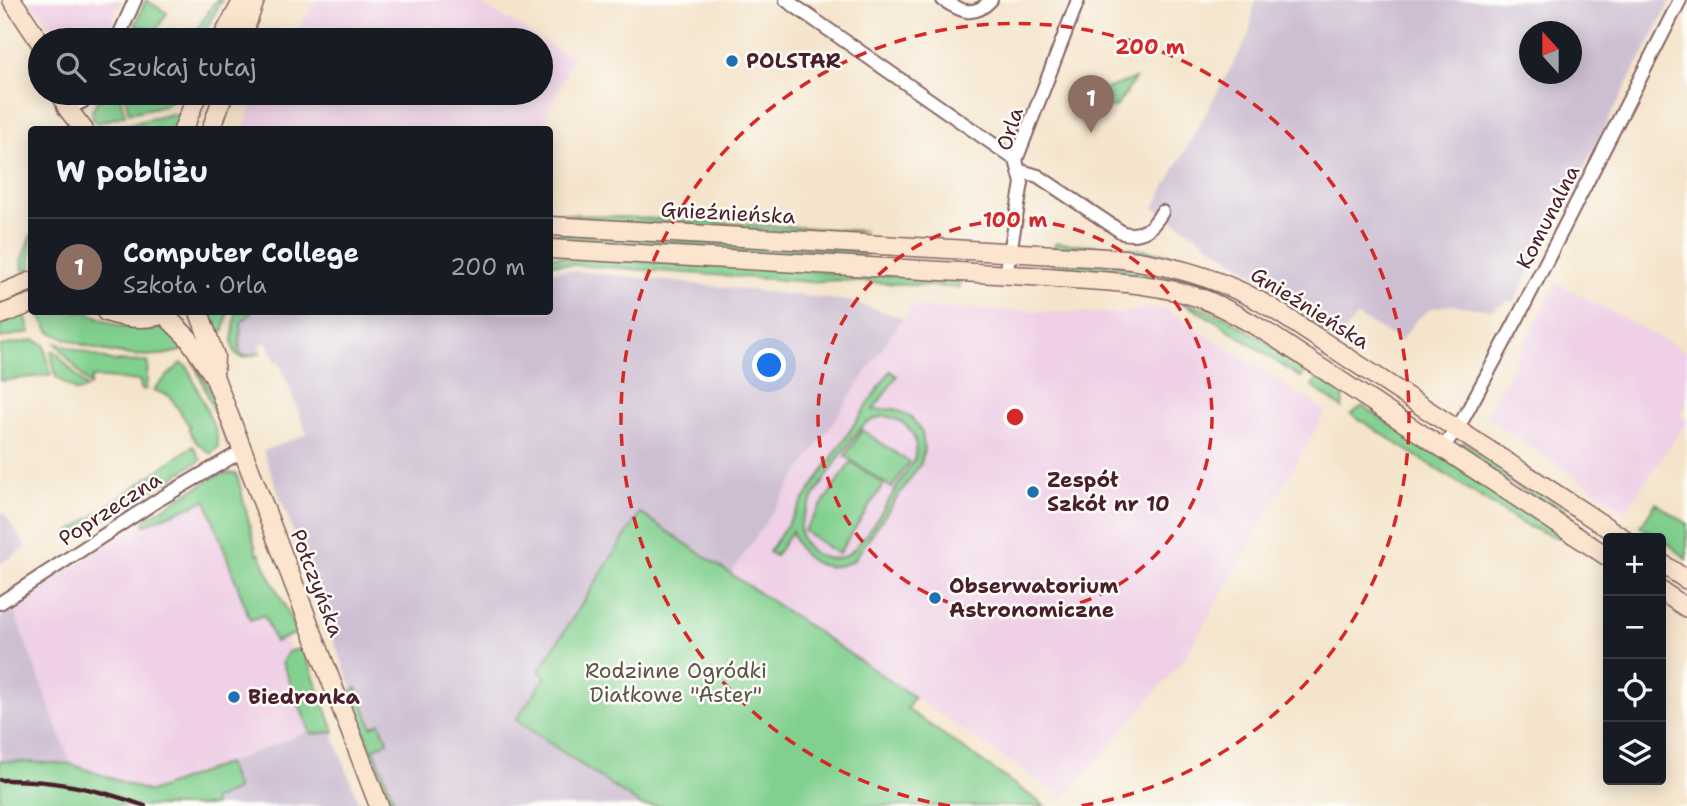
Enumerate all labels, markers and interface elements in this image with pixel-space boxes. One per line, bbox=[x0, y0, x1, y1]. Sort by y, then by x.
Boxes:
north arrow bbox=[1519, 21, 1582, 84]
search box bbox=[28, 28, 553, 105]
text: 200 m bbox=[1115, 33, 1185, 61]
place label: POLSTAR bbox=[746, 47, 842, 75]
icon: search bbox=[52, 48, 90, 86]
text: Szukaj tutaj bbox=[108, 49, 257, 84]
marker: POLSTAR bbox=[724, 53, 740, 69]
pin: 1 bbox=[1068, 75, 1114, 133]
street label: Orla bbox=[990, 104, 1030, 154]
text: W pobliżu bbox=[56, 151, 208, 192]
street label: Komunalna bbox=[1510, 160, 1586, 274]
street label: Gnieźnieńska bbox=[660, 195, 796, 231]
text: 100 m bbox=[983, 206, 1047, 234]
text: Computer College bbox=[123, 235, 359, 270]
text: 1 bbox=[74, 252, 84, 282]
text: 200 m bbox=[450, 252, 525, 282]
street label: Gnieźnieńska bbox=[1245, 260, 1375, 356]
text: Szkoła · Orla bbox=[123, 270, 267, 300]
your location bbox=[752, 348, 786, 382]
centre of rings bbox=[1003, 405, 1027, 429]
street label: Poprzeczna bbox=[53, 465, 167, 553]
place label: Zespół Szkół nr 10 bbox=[1047, 466, 1170, 518]
marker: Zespół Szkół nr 10 bbox=[1025, 484, 1041, 500]
street label: Połczyńska bbox=[284, 525, 350, 641]
map controls bbox=[1603, 533, 1666, 785]
button: + bbox=[1603, 533, 1666, 596]
place label: Obserwatorium Astronomiczne bbox=[949, 572, 1118, 624]
marker: Obserwatorium Astronomiczne bbox=[927, 590, 943, 606]
button: − bbox=[1603, 596, 1666, 659]
park label: Rodzinne Ogródki Diałkowe "Aster" bbox=[585, 657, 767, 709]
button: locate bbox=[1603, 659, 1666, 722]
place label: Biedronka bbox=[248, 683, 361, 711]
marker: Biedronka bbox=[226, 689, 242, 705]
button: layers bbox=[1603, 722, 1666, 785]

